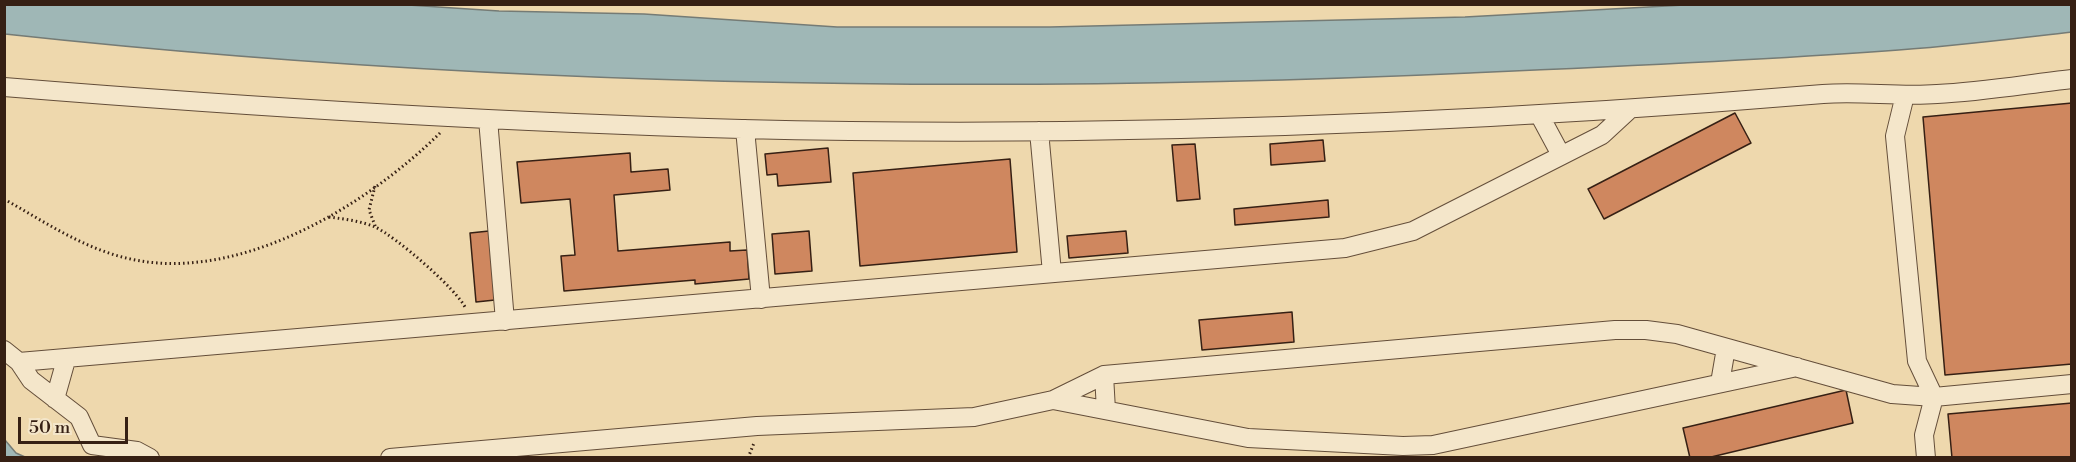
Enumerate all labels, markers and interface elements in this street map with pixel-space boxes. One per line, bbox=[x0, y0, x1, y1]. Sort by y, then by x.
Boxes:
scale bar bbox=[21, 405, 130, 443]
text: 50 m bbox=[29, 416, 70, 439]

